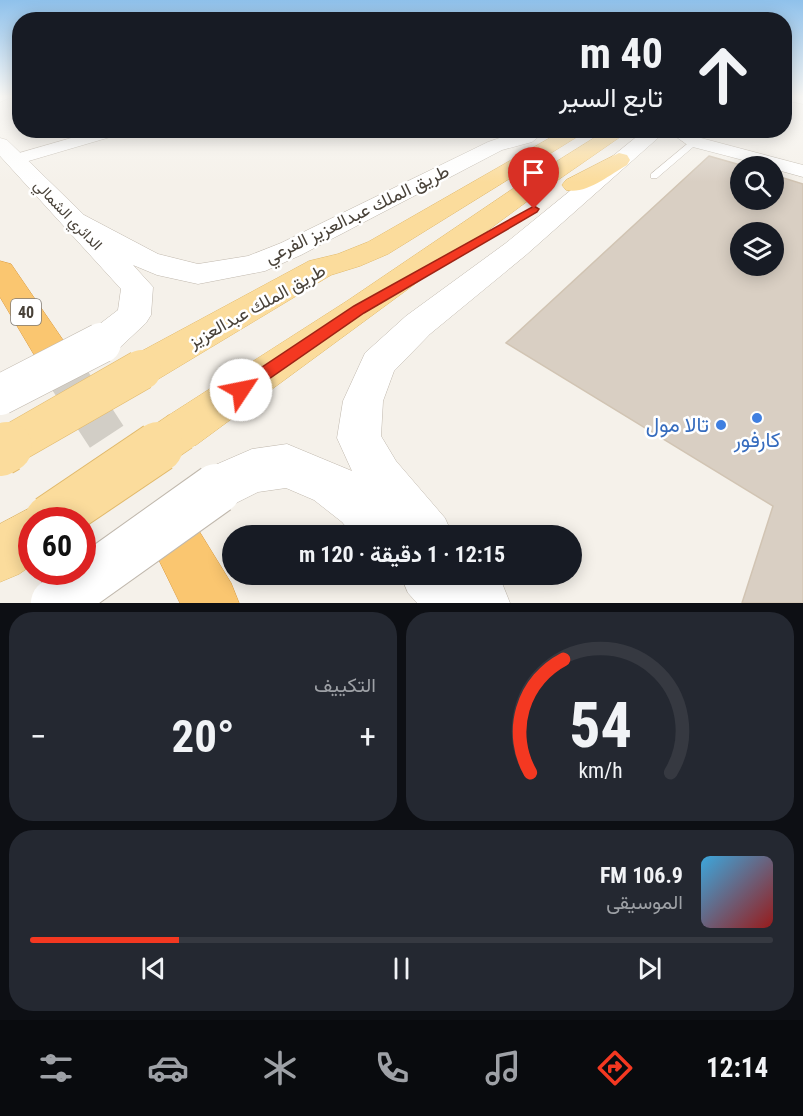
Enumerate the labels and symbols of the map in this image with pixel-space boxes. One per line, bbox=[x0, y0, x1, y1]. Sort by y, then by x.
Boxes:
pin bbox=[508, 147, 559, 209]
street label: طريق الملك عبدالعزيز الفرعي bbox=[261, 160, 454, 272]
street label: الدائري الشمالي bbox=[27, 176, 106, 257]
street label: طريق الملك عبدالعزيز bbox=[184, 259, 329, 353]
road number: 40 bbox=[11, 299, 41, 325]
position arrow bbox=[209, 358, 273, 422]
marker: كارفور bbox=[750, 411, 764, 425]
place label: تالا مول bbox=[646, 413, 709, 438]
marker: تالا مول bbox=[714, 418, 728, 432]
place label: كارفور bbox=[733, 428, 780, 453]
speed limit sign: 60 bbox=[18, 507, 96, 585]

